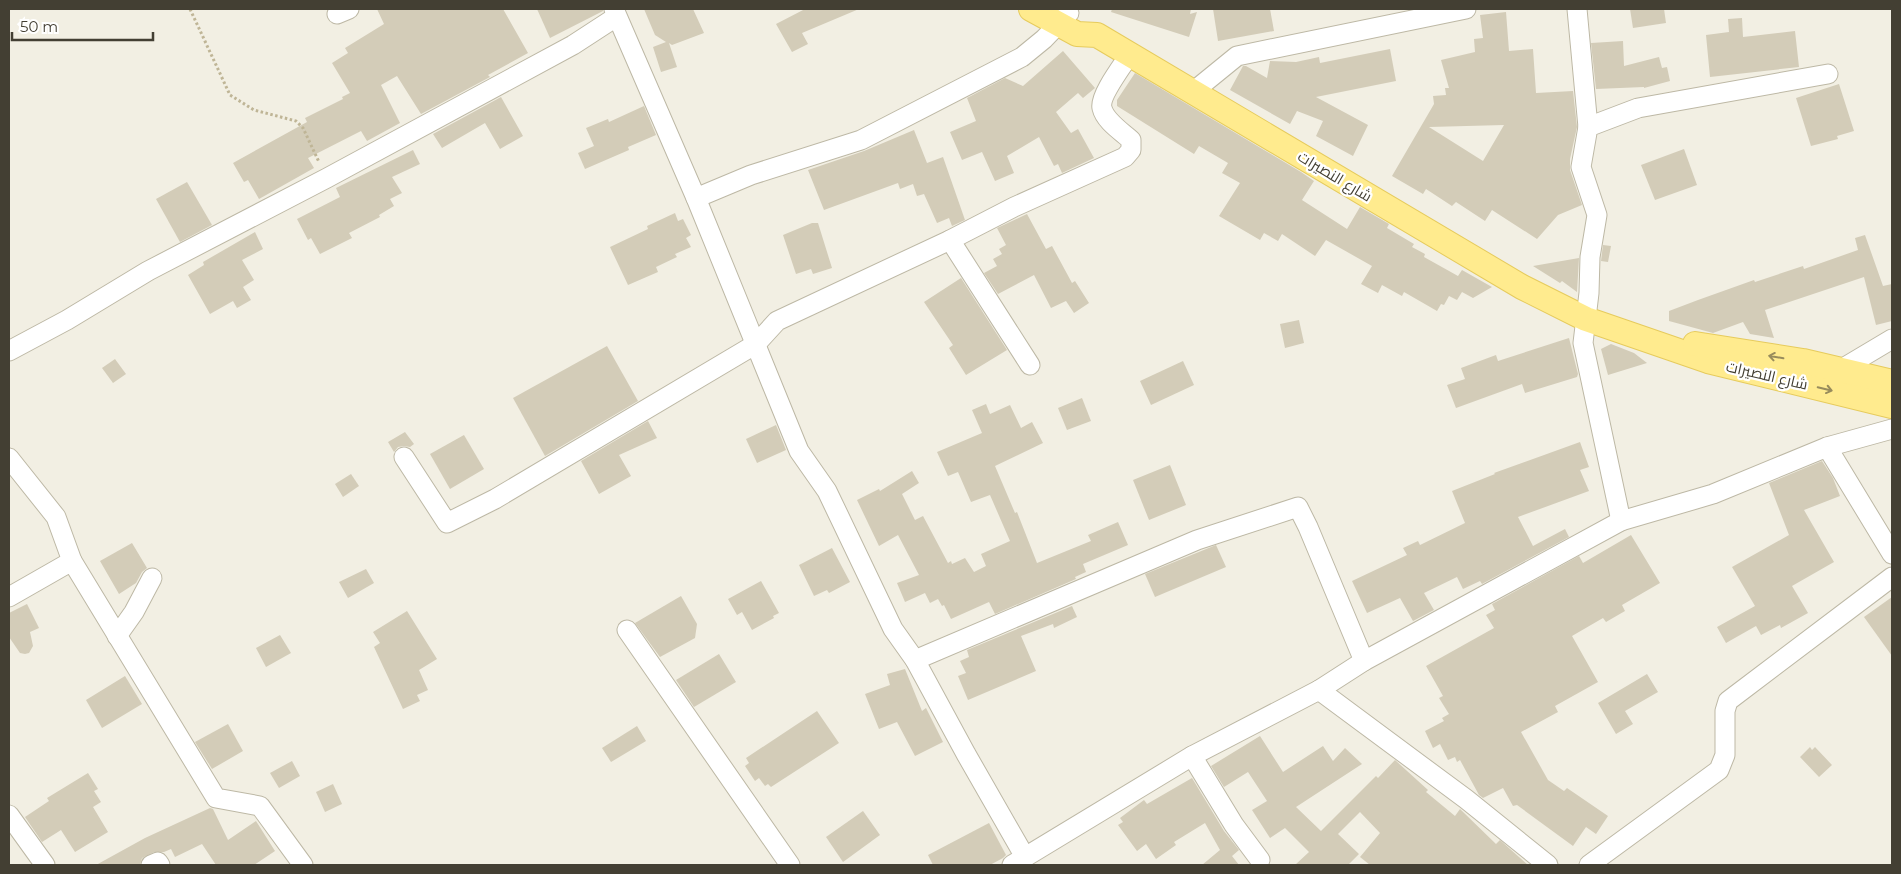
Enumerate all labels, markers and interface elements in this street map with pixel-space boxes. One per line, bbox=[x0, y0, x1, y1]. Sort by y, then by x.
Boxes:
scale bar bbox=[12, 10, 154, 42]
text: 50 m bbox=[20, 17, 58, 36]
street label: شارع النصيرات bbox=[1293, 146, 1376, 207]
one-way arrow bbox=[1769, 351, 1785, 361]
street label: شارع النصيرات bbox=[1724, 356, 1810, 396]
one-way arrow bbox=[1817, 385, 1833, 394]

